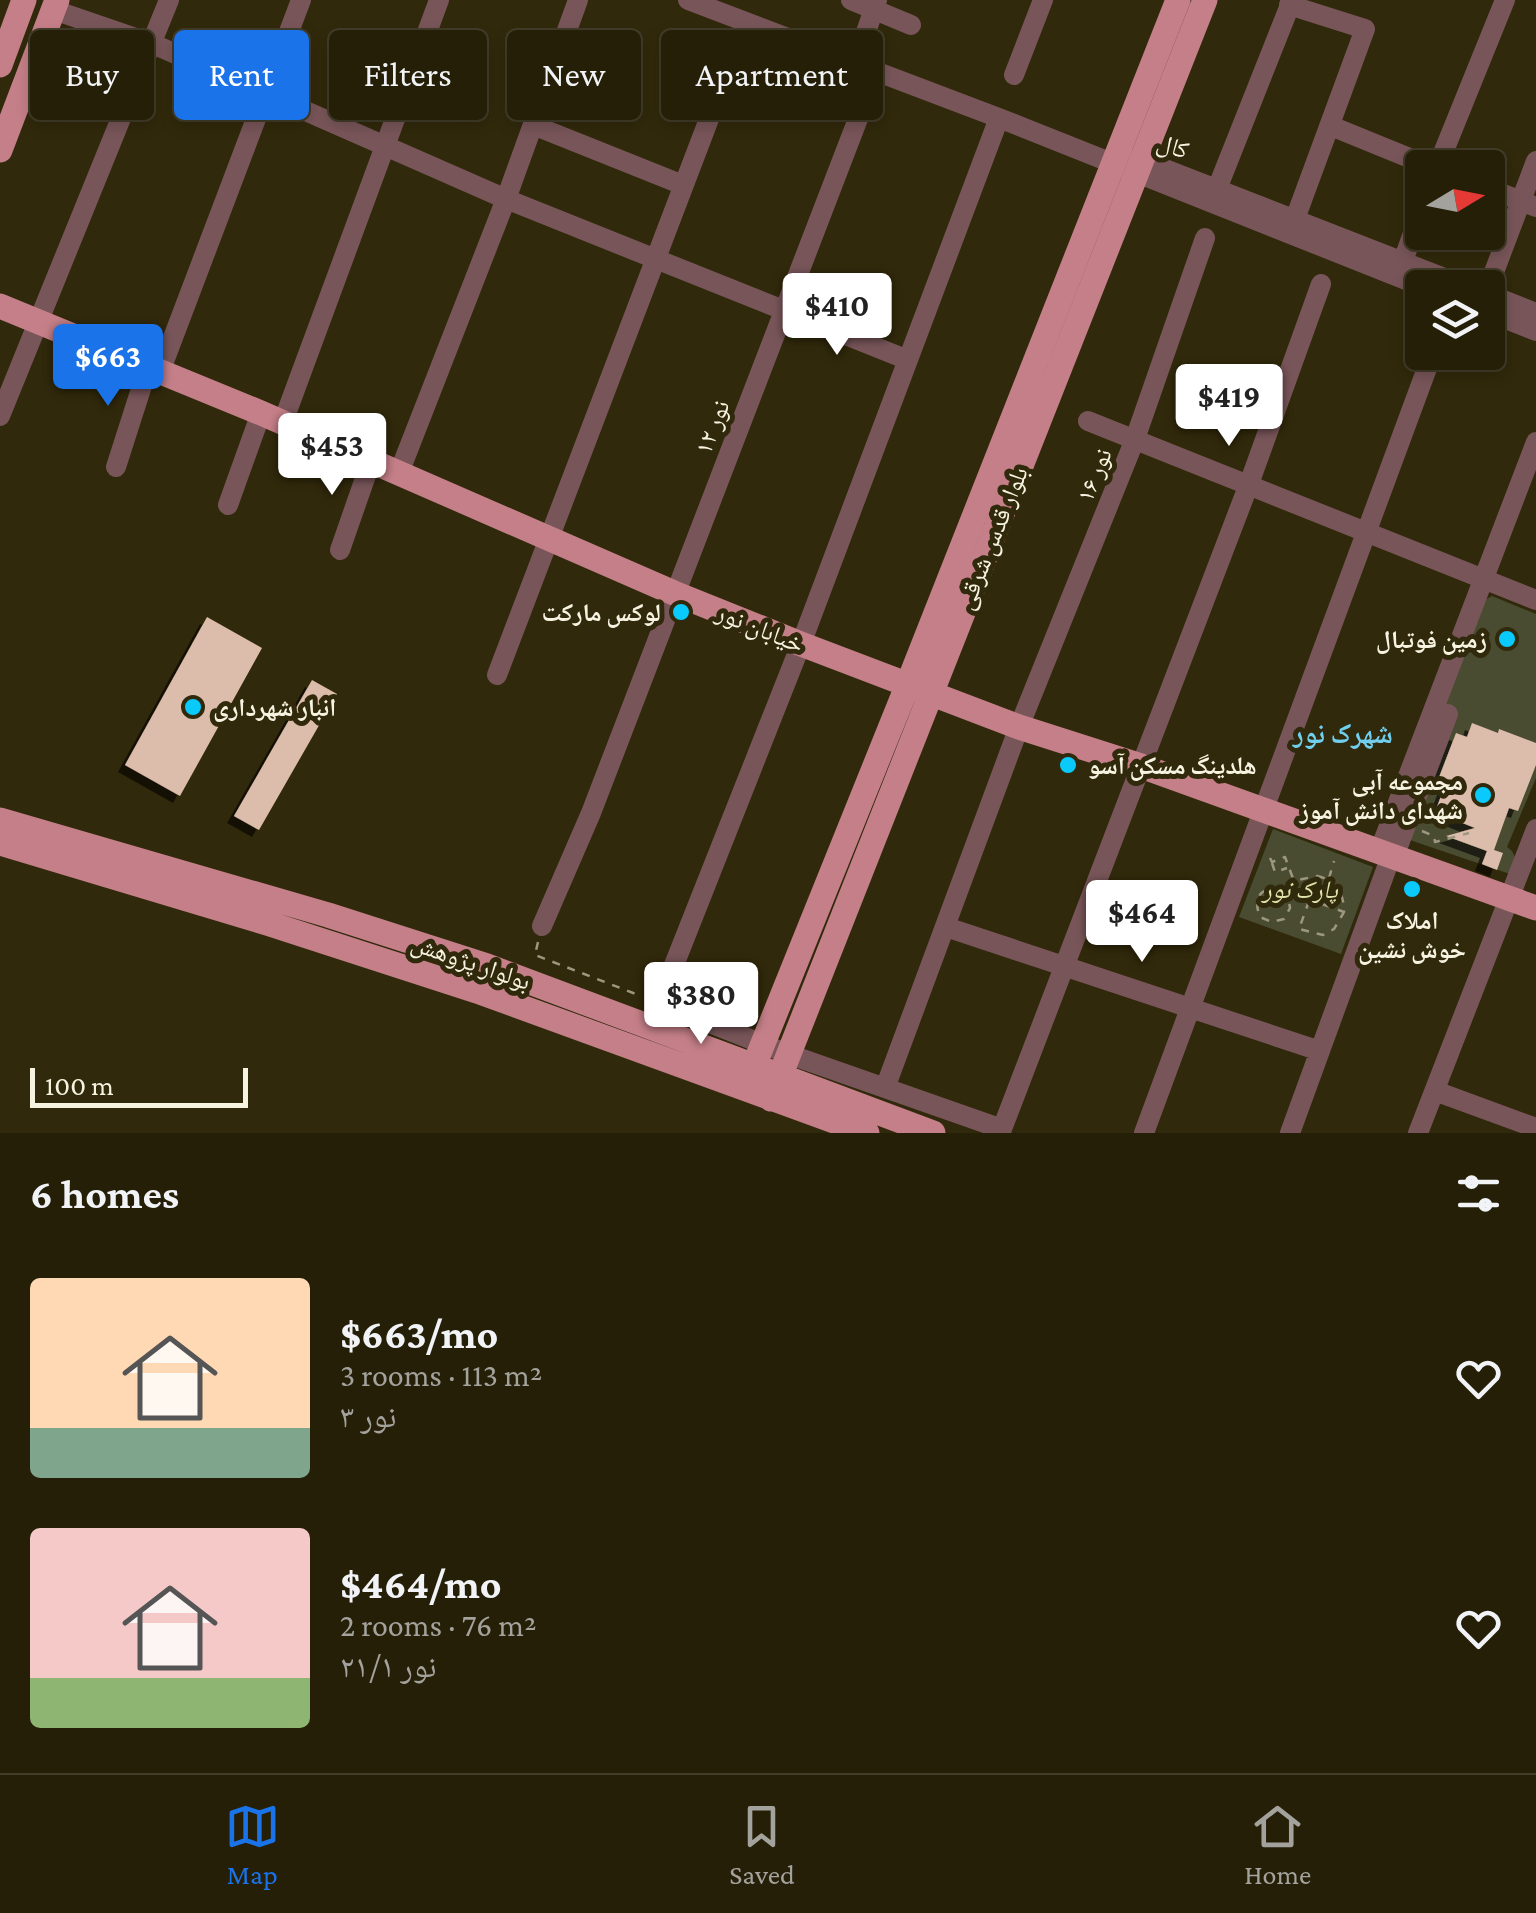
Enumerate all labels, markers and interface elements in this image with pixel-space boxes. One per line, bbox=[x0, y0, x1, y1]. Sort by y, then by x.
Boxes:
chip: Buy bbox=[30, 30, 154, 120]
chip: Rent bbox=[174, 30, 309, 120]
chip: Filters bbox=[329, 30, 487, 120]
chip: New bbox=[507, 30, 641, 120]
chip: Apartment bbox=[661, 30, 883, 120]
street label: کال bbox=[1153, 128, 1192, 166]
north arrow bbox=[1405, 150, 1505, 250]
map controls bbox=[1405, 150, 1505, 370]
button: layers bbox=[1405, 270, 1505, 370]
pin: $410 bbox=[778, 273, 896, 358]
text: $410 bbox=[805, 287, 869, 323]
pin: $663 bbox=[49, 324, 167, 409]
text: $663 bbox=[75, 338, 141, 374]
pin: $419 bbox=[1170, 364, 1288, 449]
text: $419 bbox=[1198, 378, 1260, 414]
street label: نور ۱۲ bbox=[689, 396, 735, 458]
pin: $453 bbox=[273, 413, 391, 498]
text: $453 bbox=[300, 427, 364, 463]
street label: نور ۱۶ bbox=[1071, 444, 1117, 506]
street label: بلوار قدس شرقی bbox=[951, 463, 1035, 614]
street label: خیابان نور bbox=[711, 598, 808, 660]
place label: لوکس مارکت bbox=[542, 599, 661, 628]
marker: لوکس مارکت bbox=[670, 601, 692, 623]
place label: زمین فوتبال bbox=[1376, 626, 1487, 655]
marker: زمین فوتبال bbox=[1496, 628, 1518, 650]
place label: انبار شهرداری bbox=[213, 694, 336, 722]
marker: انبار شهرداری bbox=[182, 696, 204, 718]
district label: شهرک نور bbox=[1292, 718, 1393, 749]
place label: هلدینگ مسکن آسو bbox=[1088, 752, 1257, 781]
marker: هلدینگ مسکن آسو bbox=[1057, 754, 1079, 776]
place label: مجموعه آبی شهدای دانش آموز bbox=[1298, 768, 1463, 826]
marker: مجموعه آبی شهدای دانش آموز bbox=[1472, 784, 1494, 806]
park label: پارک نور bbox=[1260, 876, 1338, 904]
marker: املاک خوش نشین bbox=[1401, 878, 1423, 900]
pin: $464 bbox=[1083, 880, 1201, 965]
text: $464 bbox=[1108, 894, 1176, 930]
place label: املاک خوش نشین bbox=[1358, 907, 1466, 965]
street label: بولوار پژوهش bbox=[407, 929, 534, 997]
pin: $380 bbox=[642, 962, 760, 1047]
text: $380 bbox=[666, 976, 736, 1012]
scale bar bbox=[30, 1063, 248, 1108]
text: 100 m bbox=[45, 1070, 114, 1101]
icon: filters bbox=[1451, 1166, 1506, 1221]
text: 6 homes bbox=[30, 1170, 179, 1217]
text: $663/mo bbox=[340, 1310, 498, 1357]
icon: home bbox=[110, 1318, 230, 1438]
icon: heart bbox=[1451, 1351, 1506, 1406]
text: 3 rooms · 113 m² bbox=[340, 1357, 542, 1393]
text: نور ۳ bbox=[340, 1398, 397, 1434]
text: $464/mo bbox=[340, 1560, 502, 1607]
icon: home bbox=[110, 1568, 230, 1688]
icon: heart bbox=[1451, 1601, 1506, 1656]
text: 2 rooms · 76 m² bbox=[340, 1607, 537, 1643]
text: نور ۲۱/۱ bbox=[340, 1648, 437, 1684]
tab: Map bbox=[225, 1799, 280, 1890]
tab: Saved bbox=[729, 1799, 795, 1890]
tab: Home bbox=[1244, 1799, 1311, 1890]

